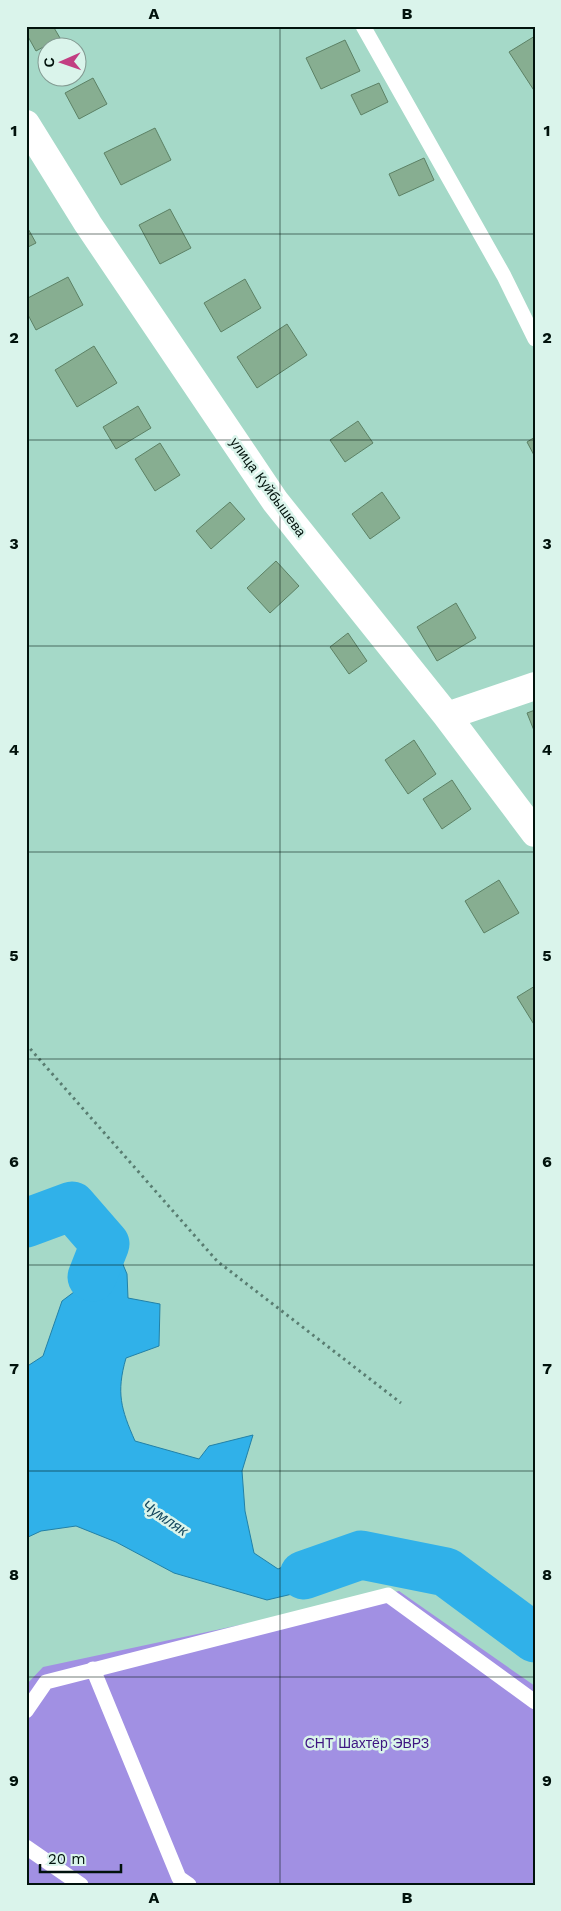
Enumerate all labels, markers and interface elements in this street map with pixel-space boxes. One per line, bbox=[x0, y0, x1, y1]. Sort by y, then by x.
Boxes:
text: A bbox=[149, 4, 160, 23]
text: B bbox=[402, 4, 413, 23]
north arrow bbox=[38, 38, 88, 88]
text: С bbox=[41, 57, 57, 68]
text: 1 bbox=[11, 121, 17, 140]
text: 1 bbox=[544, 121, 550, 140]
text: 2 bbox=[9, 328, 19, 347]
text: 2 bbox=[542, 328, 552, 347]
street label: улица Куйбышева bbox=[227, 434, 309, 540]
text: 3 bbox=[9, 534, 19, 553]
text: 3 bbox=[542, 534, 552, 553]
text: 4 bbox=[9, 740, 19, 759]
text: 4 bbox=[542, 740, 552, 759]
text: 5 bbox=[9, 946, 19, 965]
text: 5 bbox=[542, 946, 552, 965]
text: 6 bbox=[9, 1152, 19, 1171]
text: 6 bbox=[542, 1152, 552, 1171]
text: 7 bbox=[9, 1359, 19, 1378]
text: 7 bbox=[542, 1359, 552, 1378]
water label: Чумляк bbox=[139, 1496, 192, 1540]
text: 8 bbox=[9, 1565, 19, 1584]
text: 8 bbox=[542, 1565, 552, 1584]
park label: СНТ Шахтёр ЭВРЗ bbox=[305, 1735, 429, 1751]
text: 9 bbox=[9, 1771, 19, 1790]
text: 9 bbox=[542, 1771, 552, 1790]
scale bar bbox=[40, 1841, 121, 1873]
text: 20 m bbox=[48, 1850, 86, 1868]
text: A bbox=[149, 1888, 160, 1907]
text: B bbox=[402, 1888, 413, 1907]

